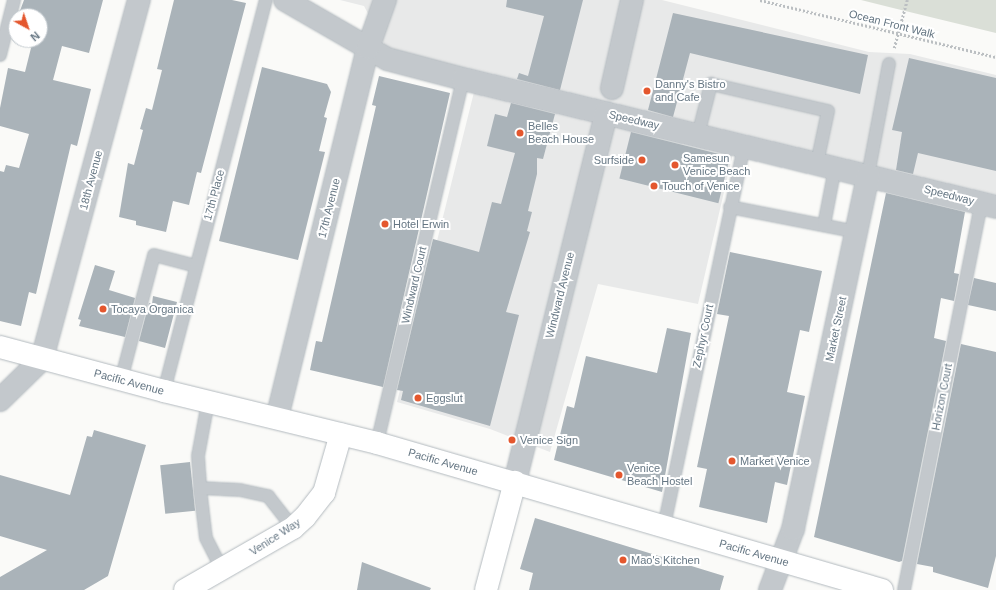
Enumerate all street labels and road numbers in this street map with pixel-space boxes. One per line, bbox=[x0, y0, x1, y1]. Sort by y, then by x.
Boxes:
street label: Ocean Front Walk bbox=[848, 7, 936, 41]
street label: Speedway bbox=[607, 108, 661, 132]
street label: 18th Avenue bbox=[77, 149, 105, 211]
street label: 17th Place bbox=[201, 168, 227, 222]
street label: 17th Avenue bbox=[315, 177, 343, 239]
street label: Speedway bbox=[922, 182, 976, 208]
street label: Windward Court bbox=[399, 245, 429, 325]
street label: Windward Avenue bbox=[543, 250, 577, 340]
street label: Market Street bbox=[823, 295, 849, 363]
street label: Zephyr Court bbox=[690, 303, 716, 369]
street label: Horizon Court bbox=[929, 362, 955, 432]
street label: Pacific Avenue bbox=[92, 366, 166, 398]
street label: Pacific Avenue bbox=[406, 446, 480, 478]
street label: Venice Way bbox=[247, 516, 303, 558]
street label: Pacific Avenue bbox=[717, 537, 791, 569]

